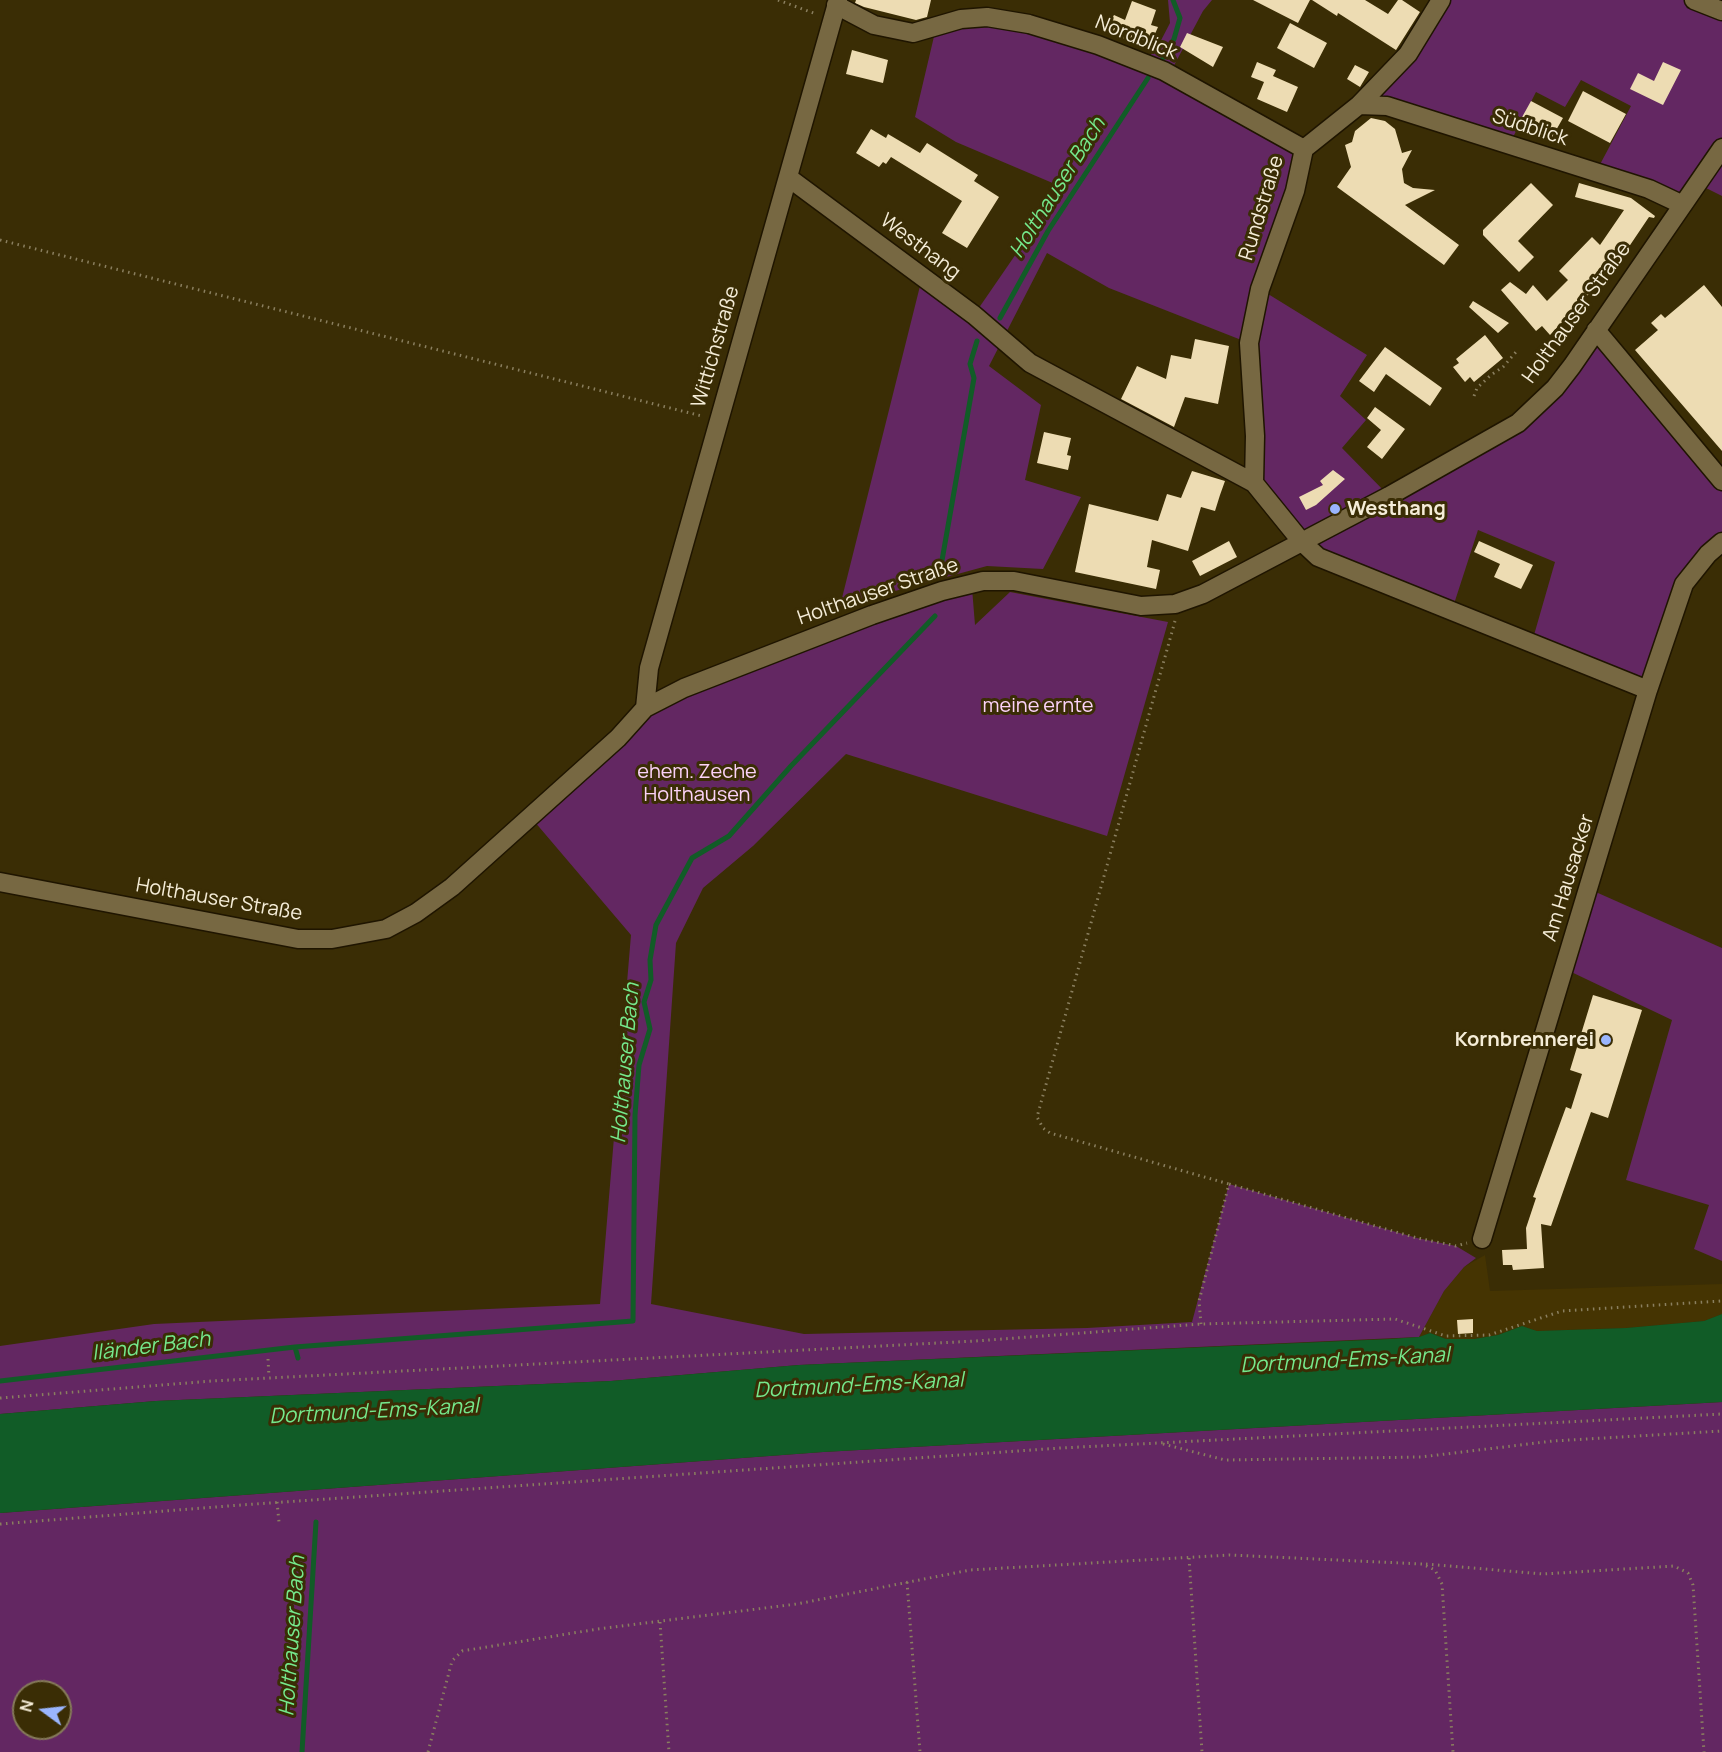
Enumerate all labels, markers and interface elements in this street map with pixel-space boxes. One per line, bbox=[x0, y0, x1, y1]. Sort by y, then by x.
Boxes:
street label: Nordblick bbox=[1091, 11, 1181, 65]
street label: Südblick bbox=[1489, 105, 1571, 151]
water label: Holthauser Bach bbox=[1005, 113, 1111, 263]
street label: Rundstraße bbox=[1235, 153, 1289, 263]
street label: Westhang bbox=[875, 209, 965, 285]
street label: Holthauser Straße bbox=[1518, 238, 1636, 388]
street label: Wittichstraße bbox=[687, 283, 745, 411]
place label: Westhang bbox=[1347, 497, 1446, 521]
marker: Westhang bbox=[1328, 502, 1342, 516]
street label: Holthauser Straße bbox=[794, 553, 962, 631]
park label: meine ernte bbox=[983, 694, 1093, 718]
park label: ehem. Zeche Holthausen bbox=[637, 760, 757, 807]
street label: Am Hausacker bbox=[1538, 812, 1600, 944]
street label: Holthauser Straße bbox=[134, 874, 304, 926]
water label: Holthauser Bach bbox=[606, 982, 646, 1144]
place label: Kornbrennerei bbox=[1455, 1028, 1594, 1052]
marker: Kornbrennerei bbox=[1599, 1033, 1613, 1047]
water label: Iländer Bach bbox=[90, 1327, 212, 1367]
water label: Dortmund-Ems-Kanal bbox=[1240, 1343, 1450, 1379]
water label: Dortmund-Ems-Kanal bbox=[754, 1368, 964, 1404]
water label: Dortmund-Ems-Kanal bbox=[269, 1394, 479, 1430]
water label: Holthauser Bach bbox=[275, 1555, 311, 1717]
north arrow bbox=[12, 1680, 72, 1740]
text: N bbox=[14, 1697, 39, 1714]

